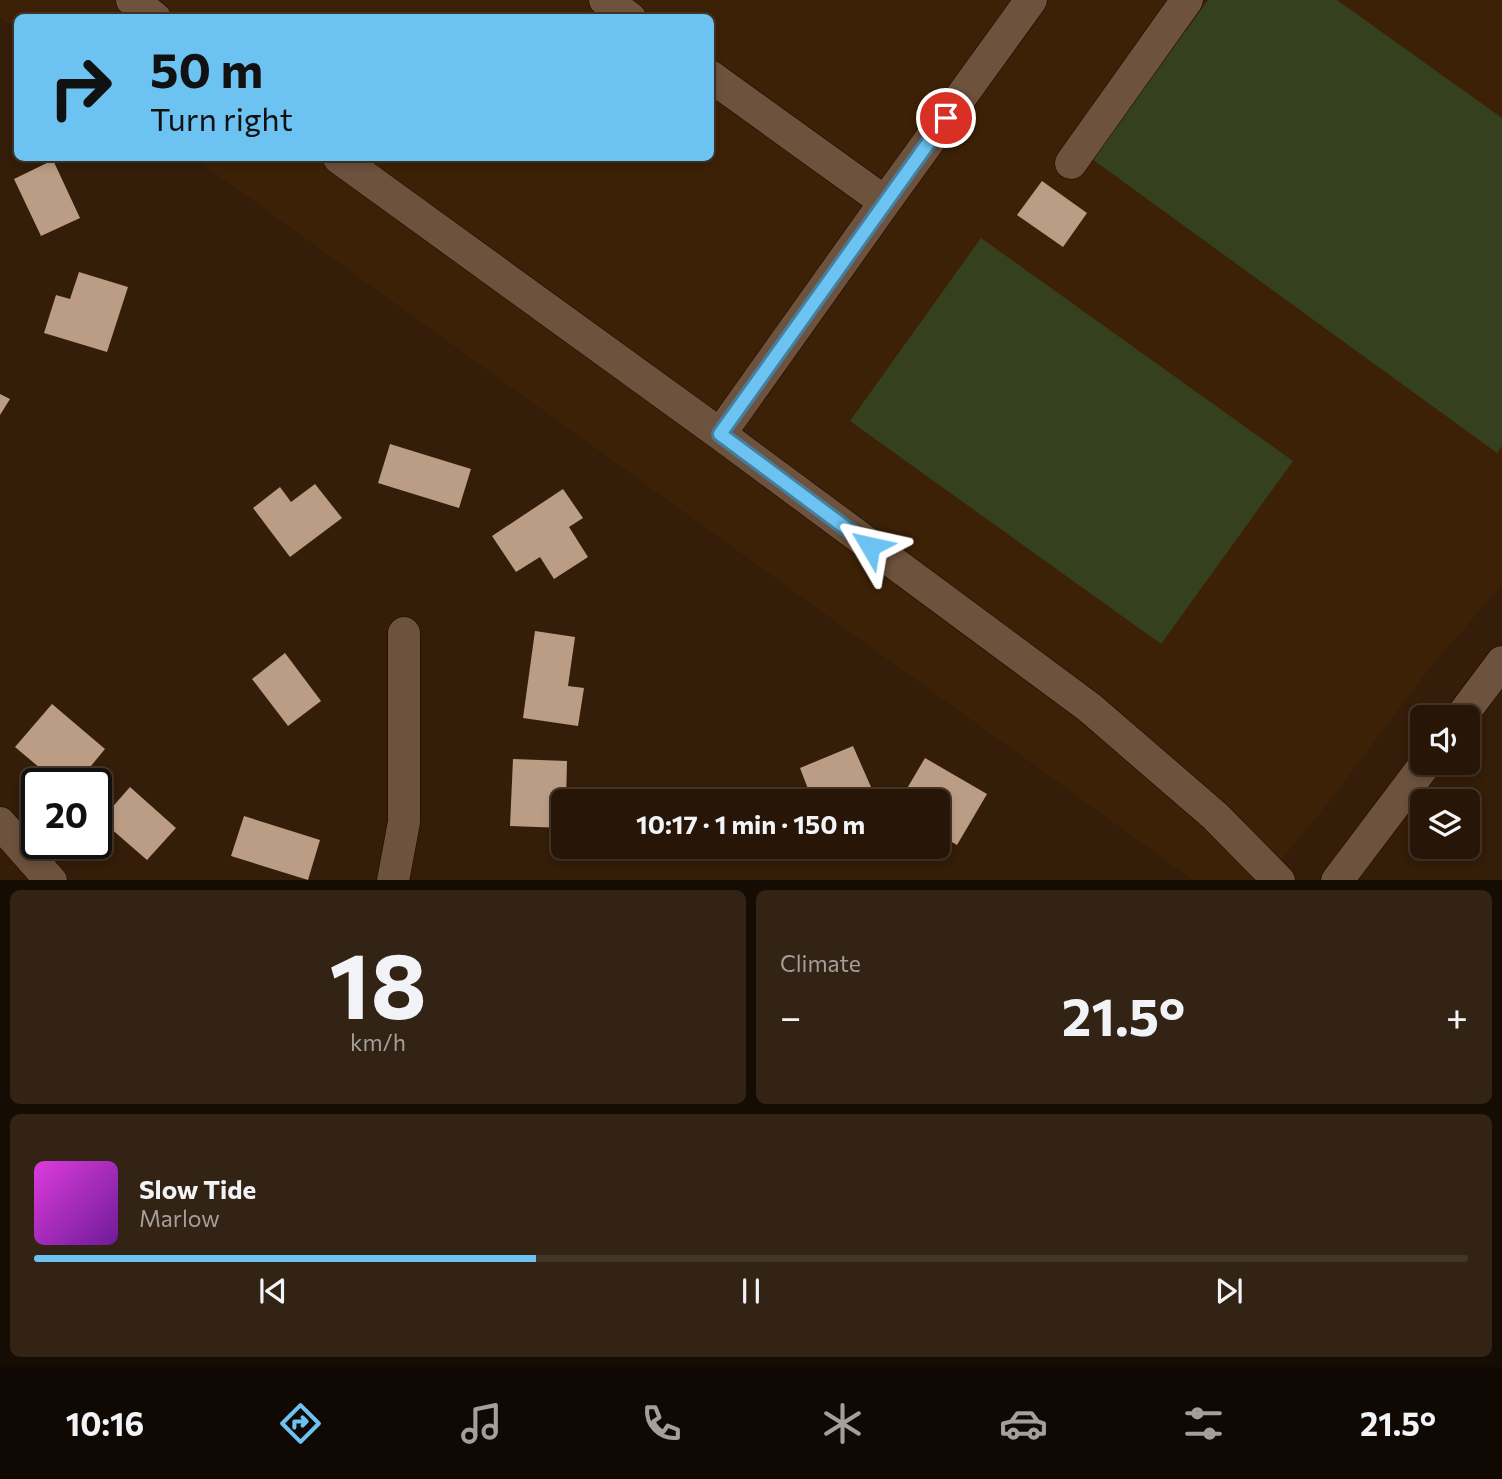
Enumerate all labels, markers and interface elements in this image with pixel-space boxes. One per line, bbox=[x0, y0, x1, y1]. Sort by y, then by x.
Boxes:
text: 50 m bbox=[150, 38, 263, 98]
icon: right bbox=[35, 42, 126, 133]
pin bbox=[916, 88, 976, 148]
text: Turn right bbox=[150, 98, 293, 138]
icon: arrive bbox=[927, 99, 965, 137]
position arrow bbox=[833, 509, 907, 583]
map controls bbox=[1410, 705, 1480, 859]
button: sound bbox=[1410, 705, 1480, 775]
speed limit sign: 20 bbox=[21, 768, 112, 859]
button: layers bbox=[1410, 789, 1480, 859]
text: 10:17 · 1 min · 150 m bbox=[636, 808, 865, 839]
text: 18 bbox=[329, 926, 427, 1038]
text: Climate bbox=[780, 949, 861, 977]
text: 21.5° bbox=[1062, 983, 1185, 1047]
text: − bbox=[780, 992, 802, 1039]
text: + bbox=[1446, 992, 1468, 1039]
text: km/h bbox=[350, 1028, 406, 1056]
text: Slow Tide bbox=[139, 1173, 256, 1204]
text: Marlow bbox=[139, 1204, 220, 1232]
icon: previous bbox=[254, 1272, 292, 1310]
icon: pause bbox=[732, 1272, 770, 1310]
icon: next bbox=[1210, 1272, 1248, 1310]
icon: directions bbox=[276, 1399, 325, 1448]
icon: music bbox=[457, 1399, 506, 1448]
icon: phone bbox=[637, 1399, 686, 1448]
icon: climate bbox=[818, 1399, 867, 1448]
icon: car bbox=[999, 1399, 1048, 1448]
icon: filters bbox=[1179, 1399, 1228, 1448]
text: 10:16 bbox=[66, 1403, 144, 1443]
text: 21.5° bbox=[1360, 1403, 1436, 1443]

